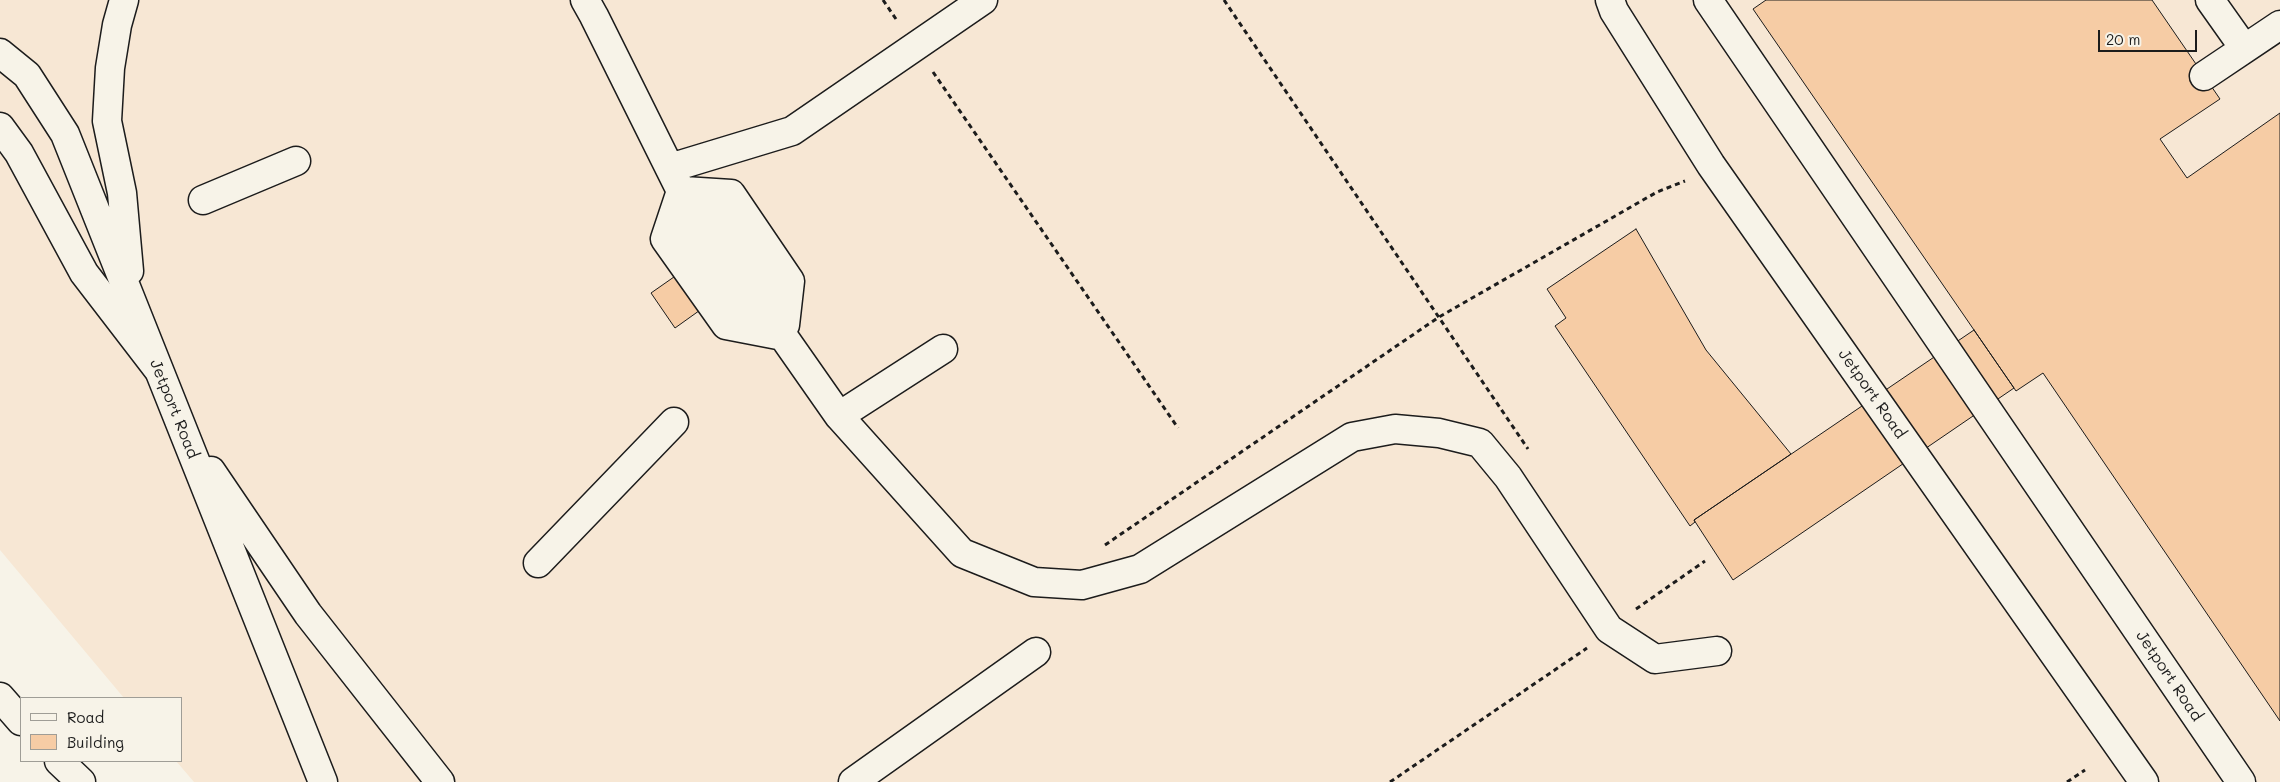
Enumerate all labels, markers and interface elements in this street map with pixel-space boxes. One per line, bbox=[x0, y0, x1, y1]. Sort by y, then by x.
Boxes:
scale bar bbox=[2100, 20, 2199, 52]
text: 20 m bbox=[2106, 29, 2140, 49]
street label: Jetport Road bbox=[1834, 345, 1910, 443]
street label: Jetport Road bbox=[145, 357, 203, 461]
street label: Jetport Road bbox=[2132, 627, 2206, 725]
legend bbox=[20, 697, 182, 762]
text: Road bbox=[67, 707, 104, 727]
text: Building bbox=[67, 732, 124, 752]

